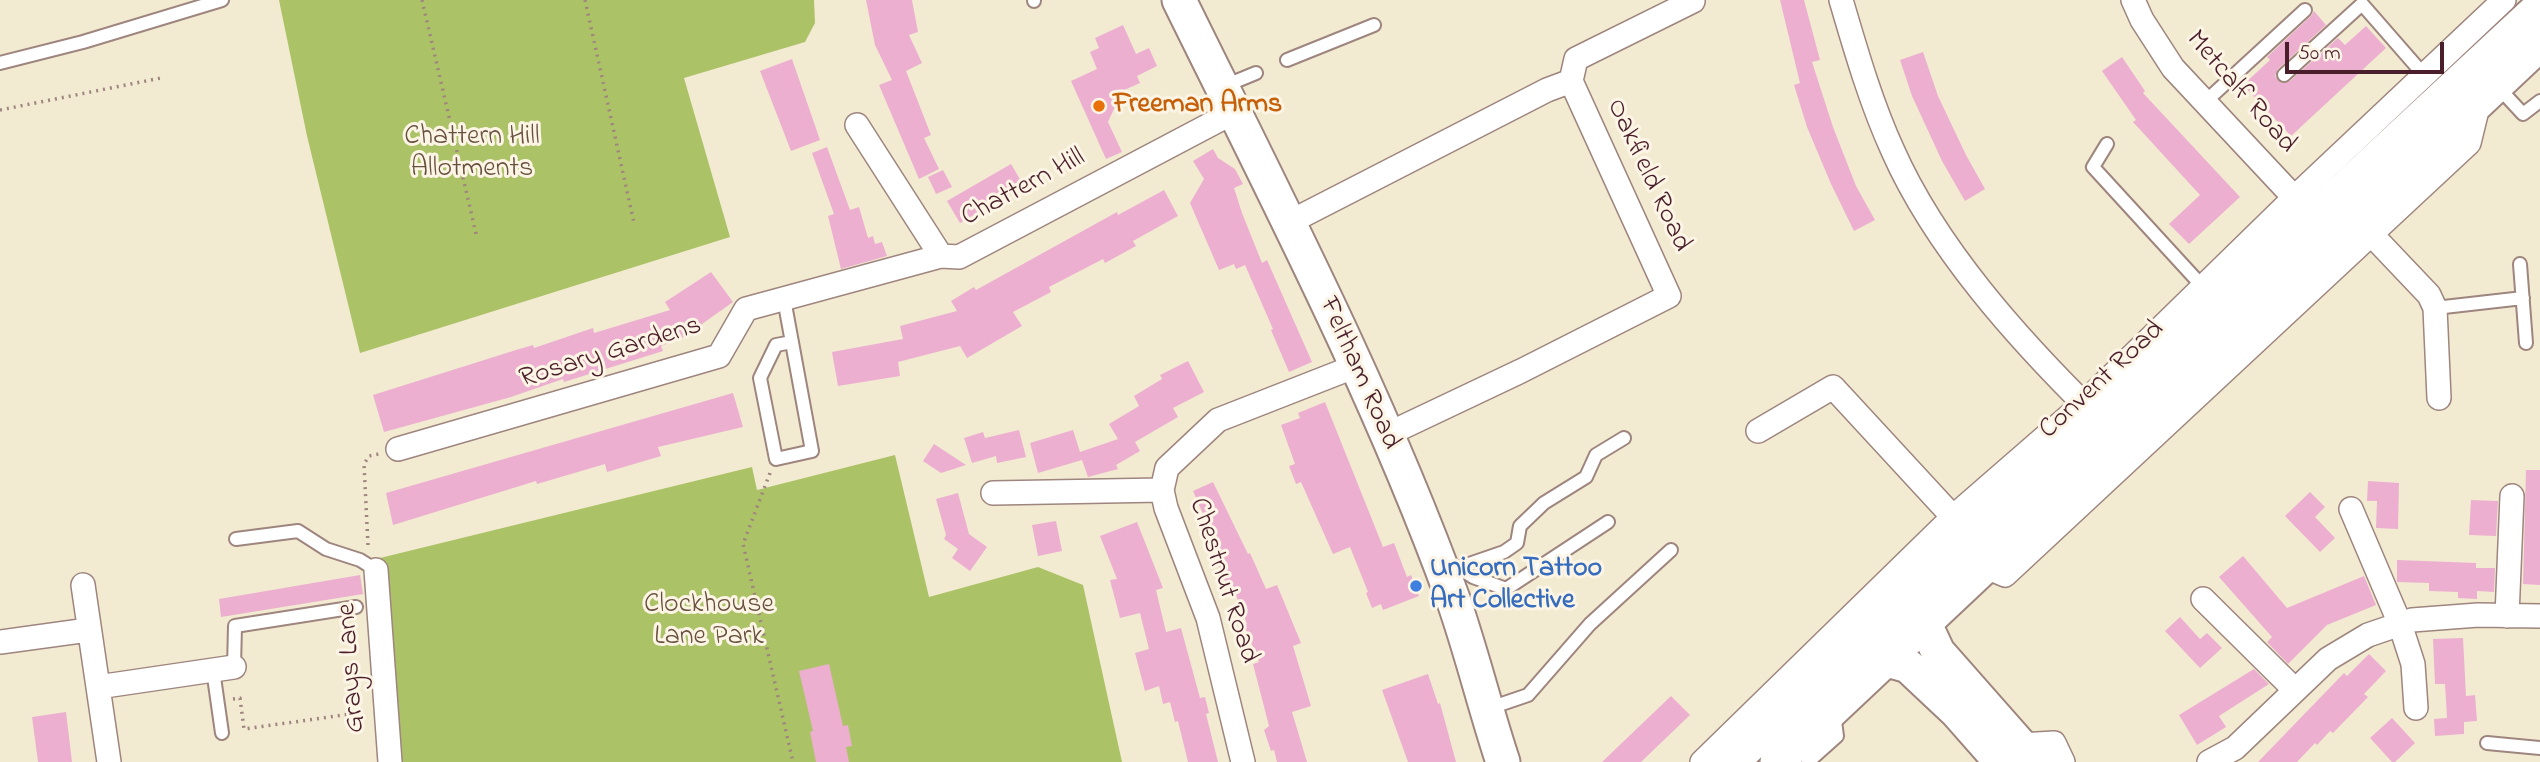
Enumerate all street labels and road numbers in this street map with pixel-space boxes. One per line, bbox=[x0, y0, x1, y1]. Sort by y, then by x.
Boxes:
street label: Metcalf Road bbox=[2177, 25, 2303, 161]
street label: Oakfield Road bbox=[1597, 94, 1697, 258]
street label: Chattern Hill bbox=[956, 142, 1092, 236]
street label: Feltham Road bbox=[1310, 293, 1406, 455]
street label: Rosary Gardens bbox=[516, 310, 706, 398]
street label: Convent Road bbox=[2033, 314, 2173, 448]
street label: Chestnut Road bbox=[1179, 494, 1265, 668]
street label: Grays Lane bbox=[332, 602, 374, 734]

